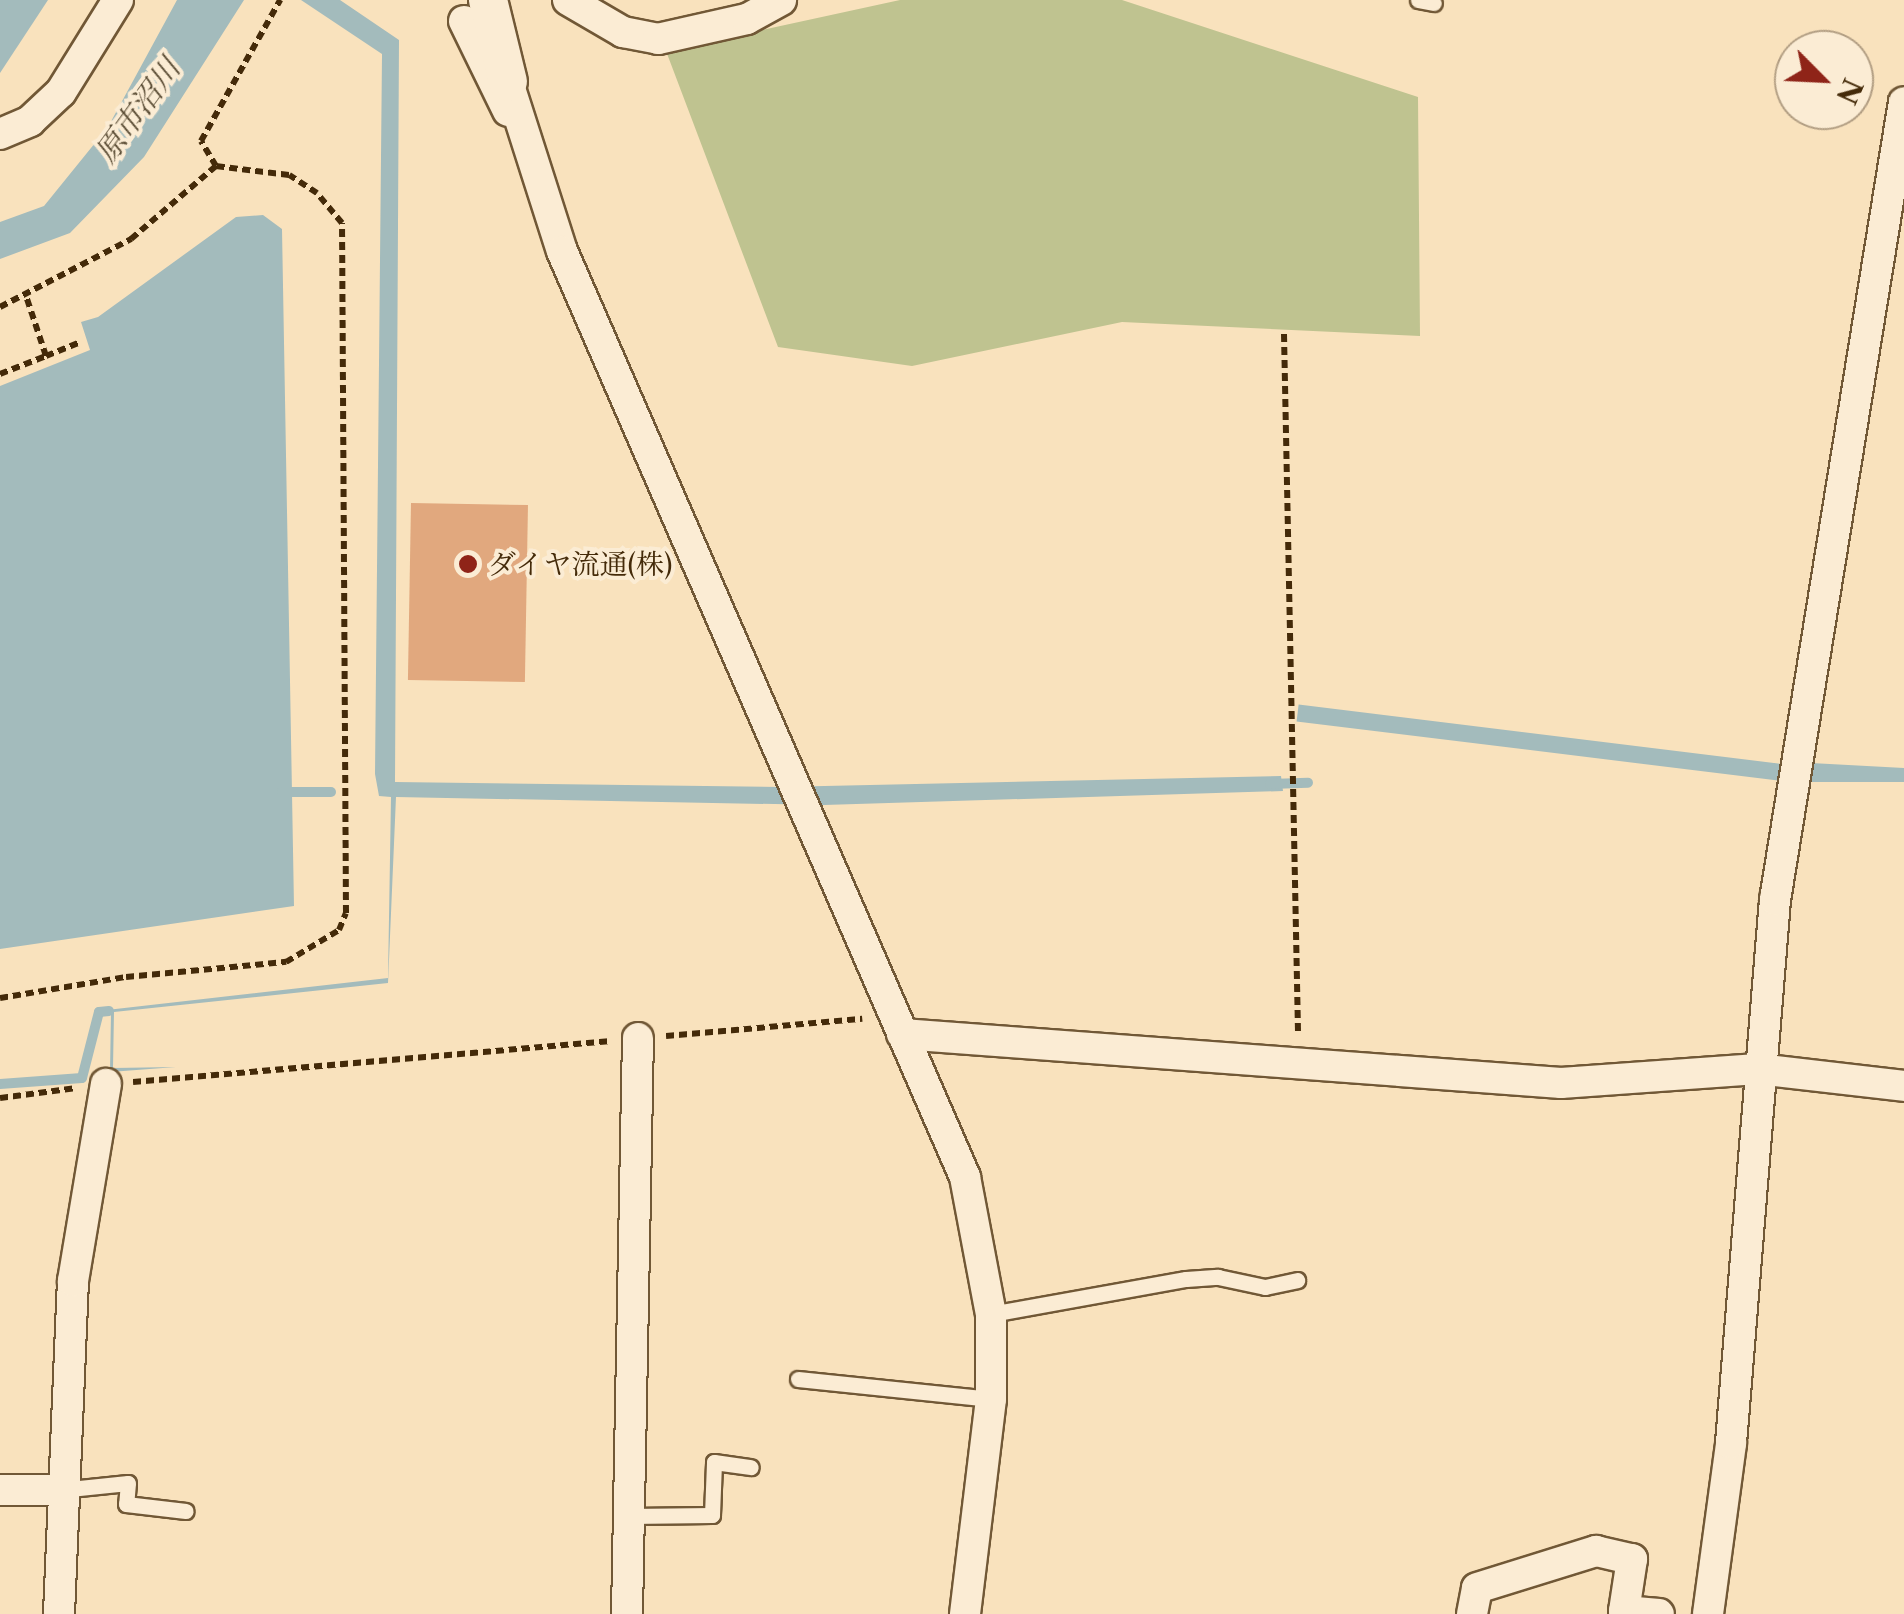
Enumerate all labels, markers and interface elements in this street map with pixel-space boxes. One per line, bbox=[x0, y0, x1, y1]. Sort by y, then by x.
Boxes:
north arrow bbox=[1774, 30, 1874, 130]
water label: 原市沼川 bbox=[88, 52, 188, 170]
text: N bbox=[1829, 73, 1870, 109]
place label: ダイヤ流通(株) bbox=[488, 547, 673, 581]
marker: ダイヤ流通(株) bbox=[457, 553, 479, 575]

